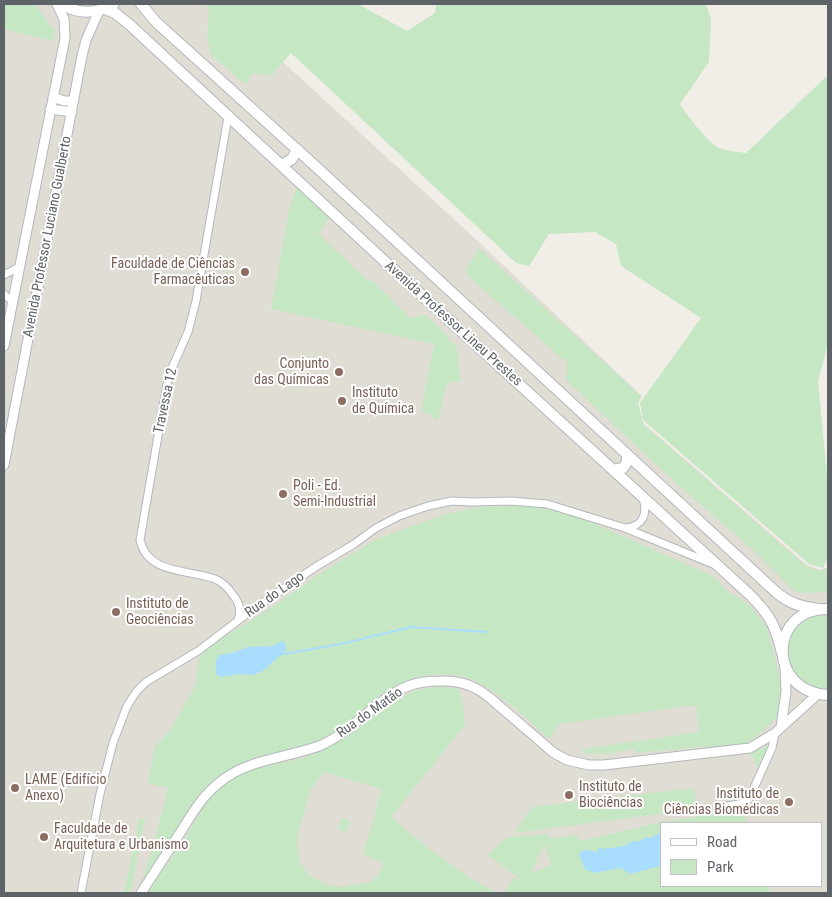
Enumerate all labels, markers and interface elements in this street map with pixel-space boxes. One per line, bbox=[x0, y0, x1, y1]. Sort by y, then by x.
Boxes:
street label: Avenida Professor Luciano Gualberto bbox=[20, 135, 76, 339]
place label: Faculdade de Ciências Farmacêuticas bbox=[111, 256, 235, 288]
street label: Avenida Professor Lineu Prestes bbox=[381, 258, 525, 390]
marker: Faculdade de Ciências Farmacêuticas bbox=[239, 266, 251, 278]
place label: Conjunto das Químicas bbox=[254, 356, 329, 388]
marker: Conjunto das Químicas bbox=[333, 366, 345, 378]
street label: Travessa 12 bbox=[151, 367, 181, 435]
place label: Instituto de Química bbox=[352, 385, 414, 418]
marker: Instituto de Química bbox=[336, 395, 348, 407]
place label: Poli - Ed. Semi-Industrial bbox=[293, 478, 376, 511]
marker: Poli - Ed. Semi-Industrial bbox=[277, 488, 289, 500]
street label: Rua do Lago bbox=[242, 568, 308, 622]
place label: Instituto de Geociências bbox=[126, 596, 194, 628]
marker: Instituto de Geociências bbox=[110, 606, 122, 618]
street label: Rua do Matão bbox=[334, 684, 406, 742]
place label: LAME (Edifício Anexo) bbox=[25, 772, 106, 804]
place label: Instituto de Biociências bbox=[579, 779, 643, 812]
marker: LAME (Edifício Anexo) bbox=[9, 782, 21, 794]
place label: Instituto de Ciências Biomédicas bbox=[664, 786, 779, 819]
marker: Instituto de Biociências bbox=[563, 789, 575, 801]
marker: Instituto de Ciências Biomédicas bbox=[783, 796, 795, 808]
place label: Faculdade de Arquitetura e Urbanismo bbox=[54, 821, 188, 854]
legend bbox=[660, 822, 822, 887]
marker: Faculdade de Arquitetura e Urbanismo bbox=[38, 831, 50, 843]
text: Road bbox=[707, 833, 737, 851]
text: Park bbox=[707, 858, 734, 876]

